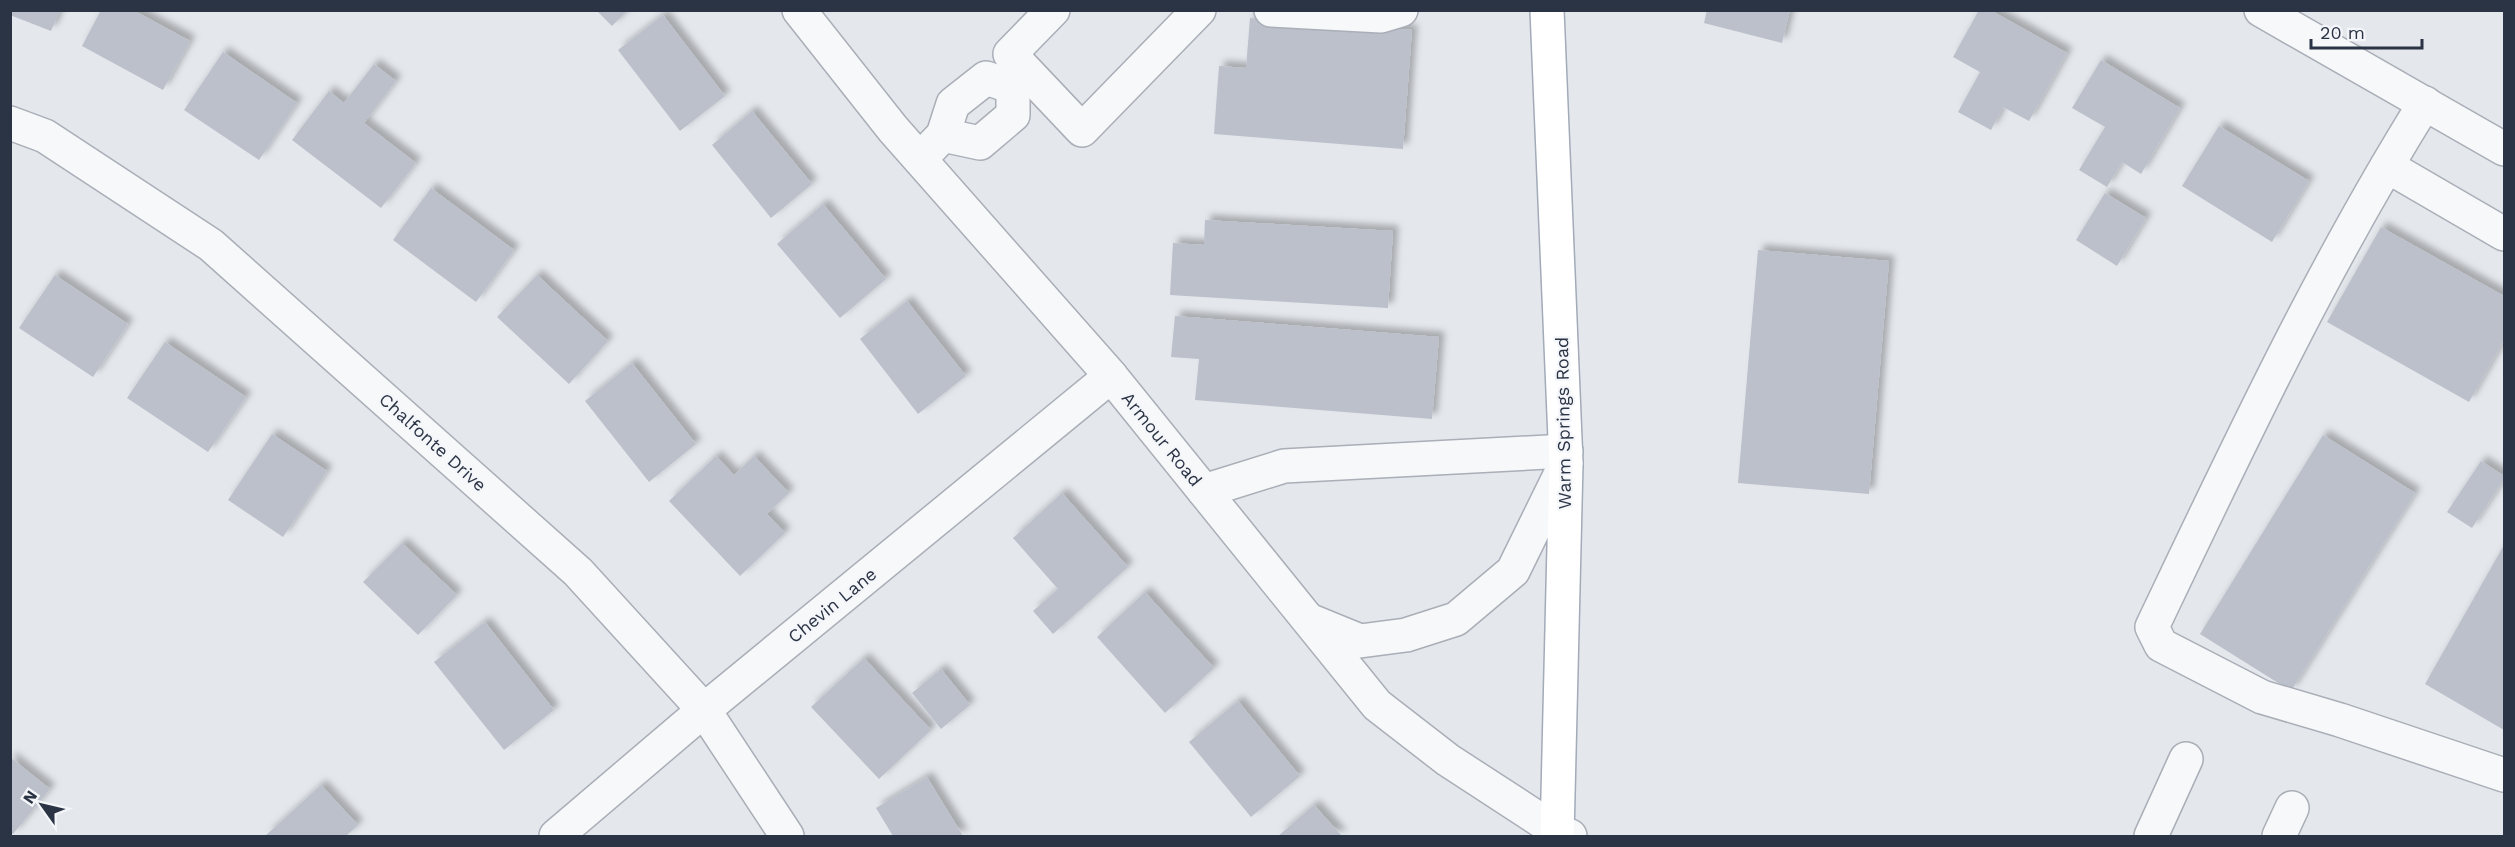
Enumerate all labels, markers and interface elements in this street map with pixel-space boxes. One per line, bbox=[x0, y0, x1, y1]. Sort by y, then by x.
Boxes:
scale bar bbox=[2311, 12, 2422, 50]
text: 20 m bbox=[2320, 22, 2365, 43]
street label: Warm Springs Road bbox=[1551, 337, 1575, 509]
street label: Chalfonte Drive bbox=[375, 388, 491, 496]
street label: Armour Road bbox=[1118, 388, 1206, 490]
street label: Chevin Lane bbox=[784, 563, 880, 647]
north arrow bbox=[12, 775, 72, 835]
text: N bbox=[19, 787, 41, 807]

